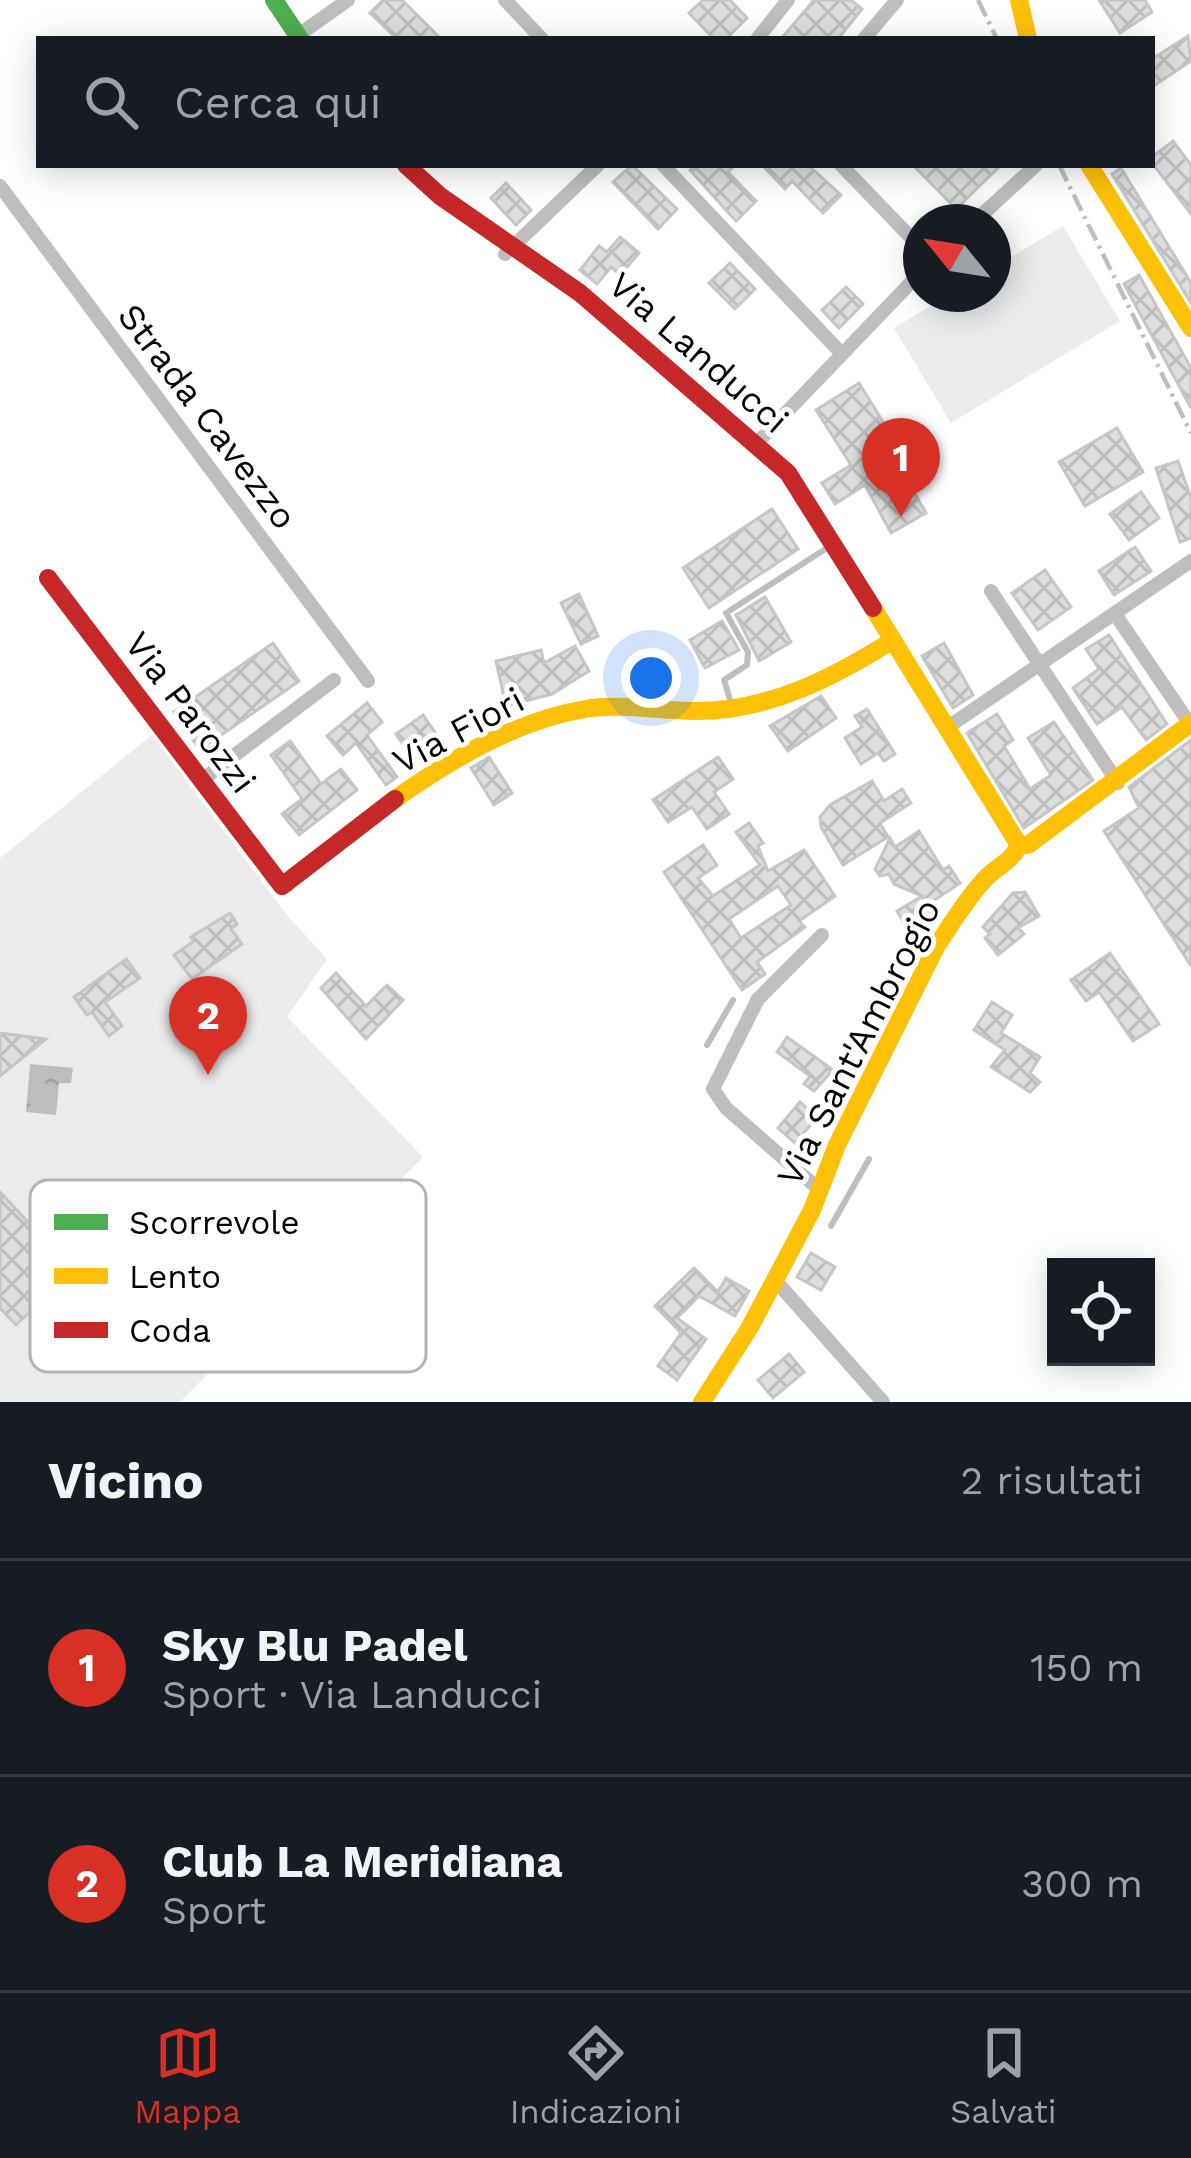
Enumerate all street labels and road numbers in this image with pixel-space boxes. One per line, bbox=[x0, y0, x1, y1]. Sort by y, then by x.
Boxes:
street label: Via Landucci bbox=[600, 264, 797, 442]
street label: Strada Cavezzo bbox=[109, 296, 305, 537]
street label: Via Parozzi bbox=[116, 624, 264, 801]
street label: Via Fiori bbox=[386, 679, 531, 783]
street label: Via Sant'Ambrogio bbox=[768, 892, 949, 1193]

